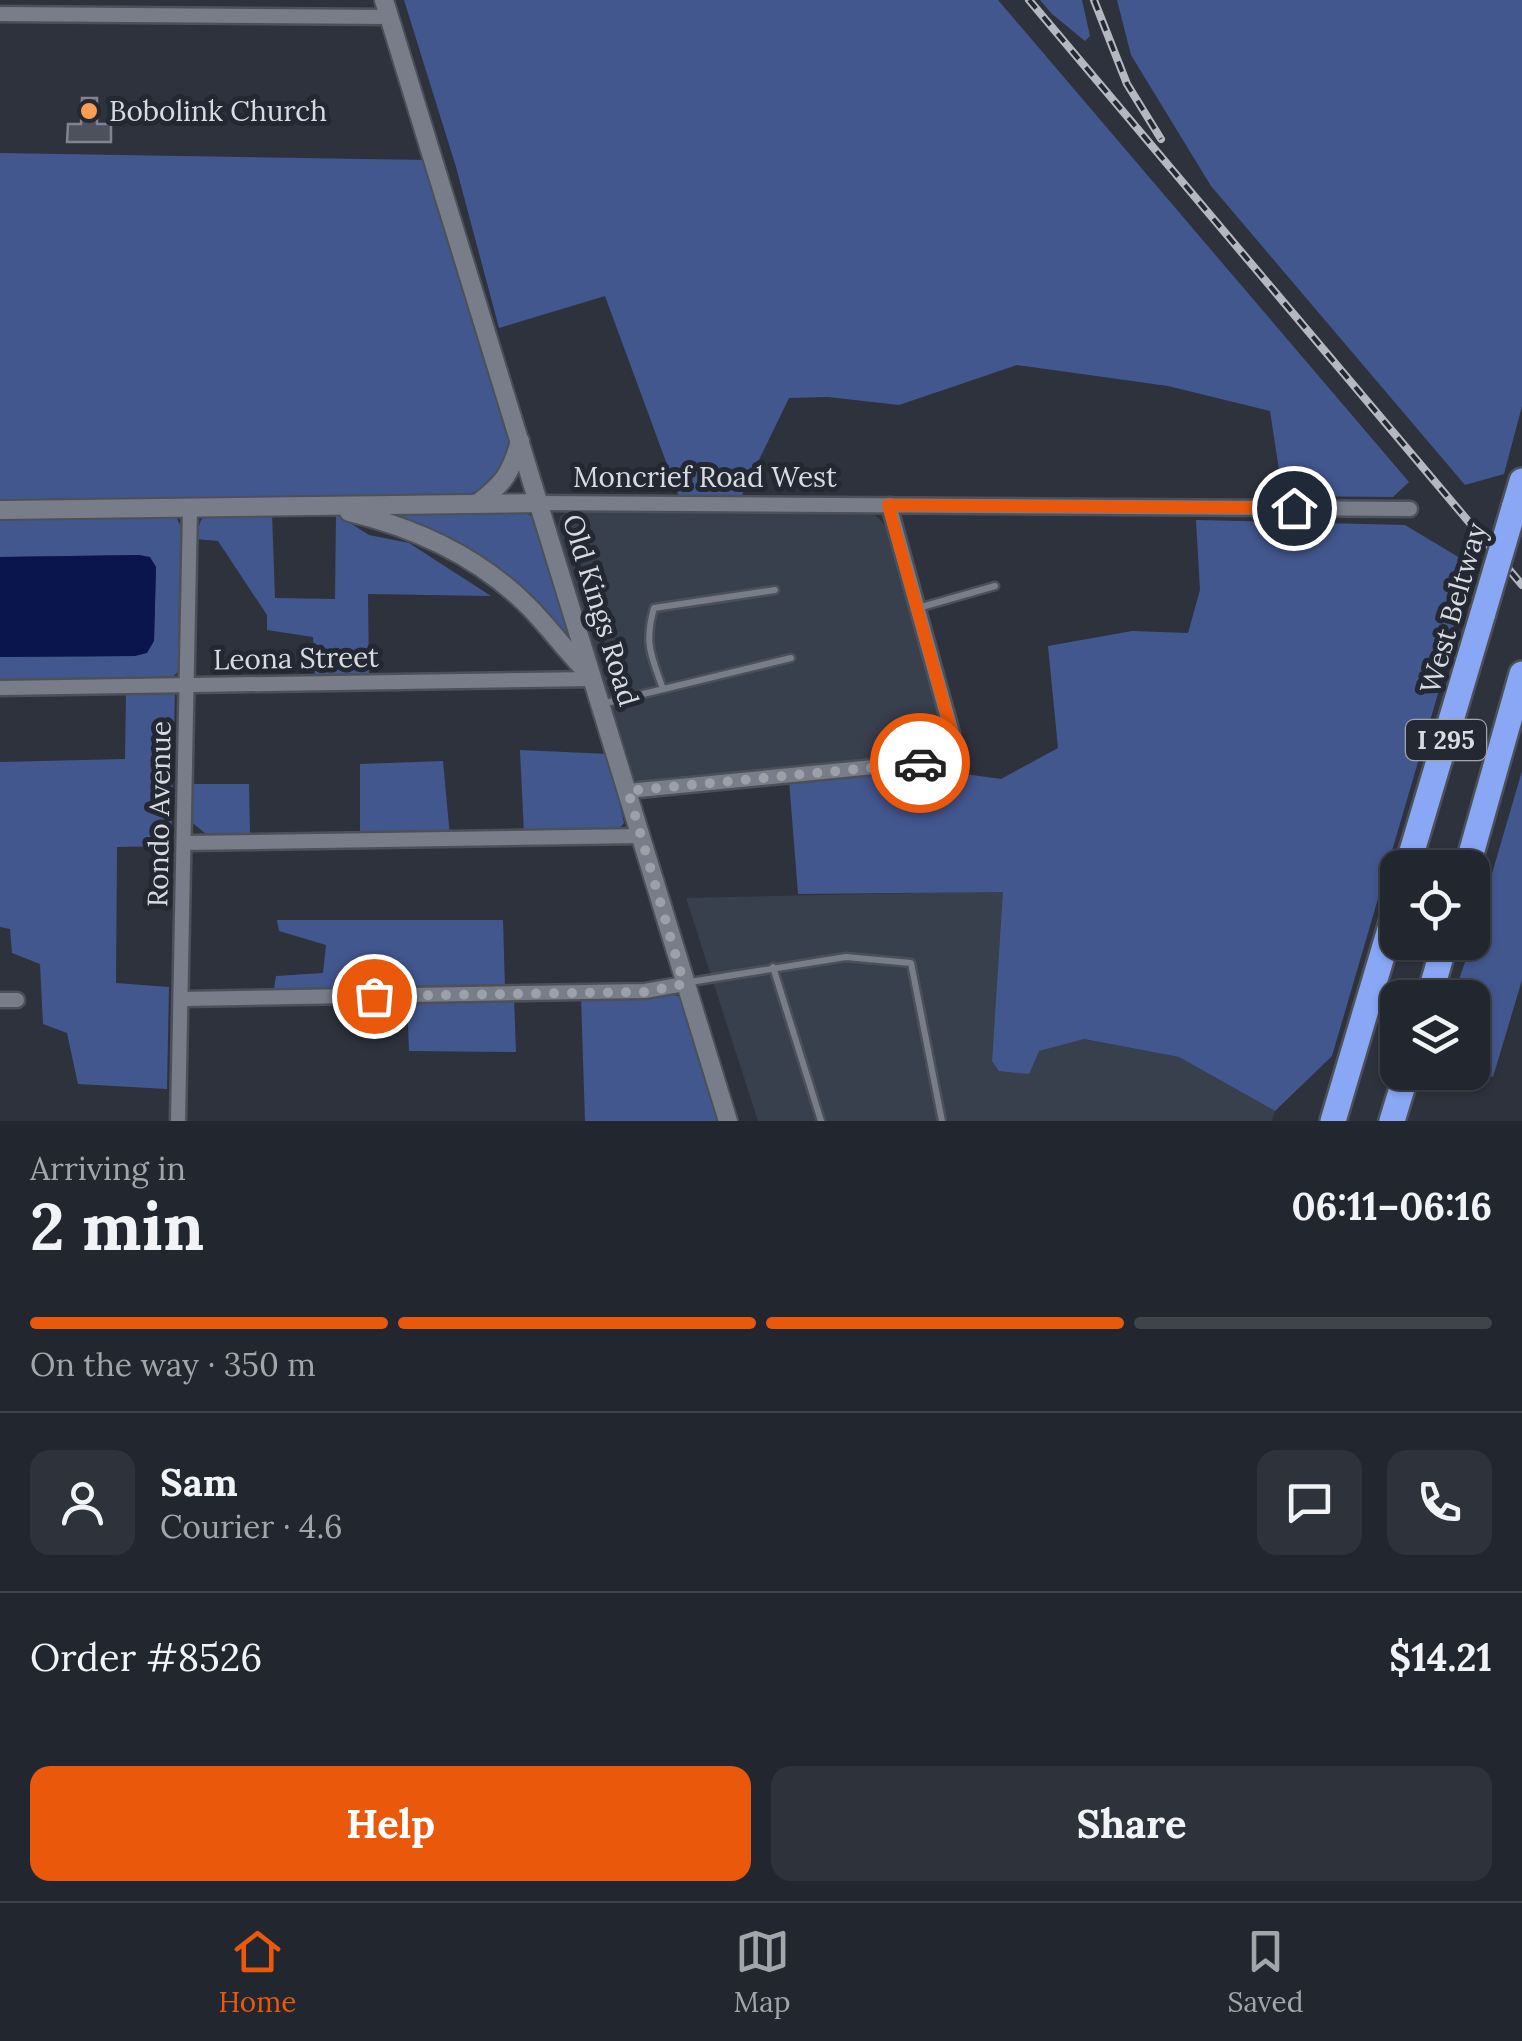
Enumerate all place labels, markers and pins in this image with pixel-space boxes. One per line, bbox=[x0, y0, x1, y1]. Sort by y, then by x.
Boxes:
place label: Bobolink Church bbox=[109, 93, 327, 129]
marker: Bobolink Church bbox=[78, 100, 100, 122]
pin bbox=[1252, 466, 1337, 551]
pin bbox=[332, 954, 417, 1039]

